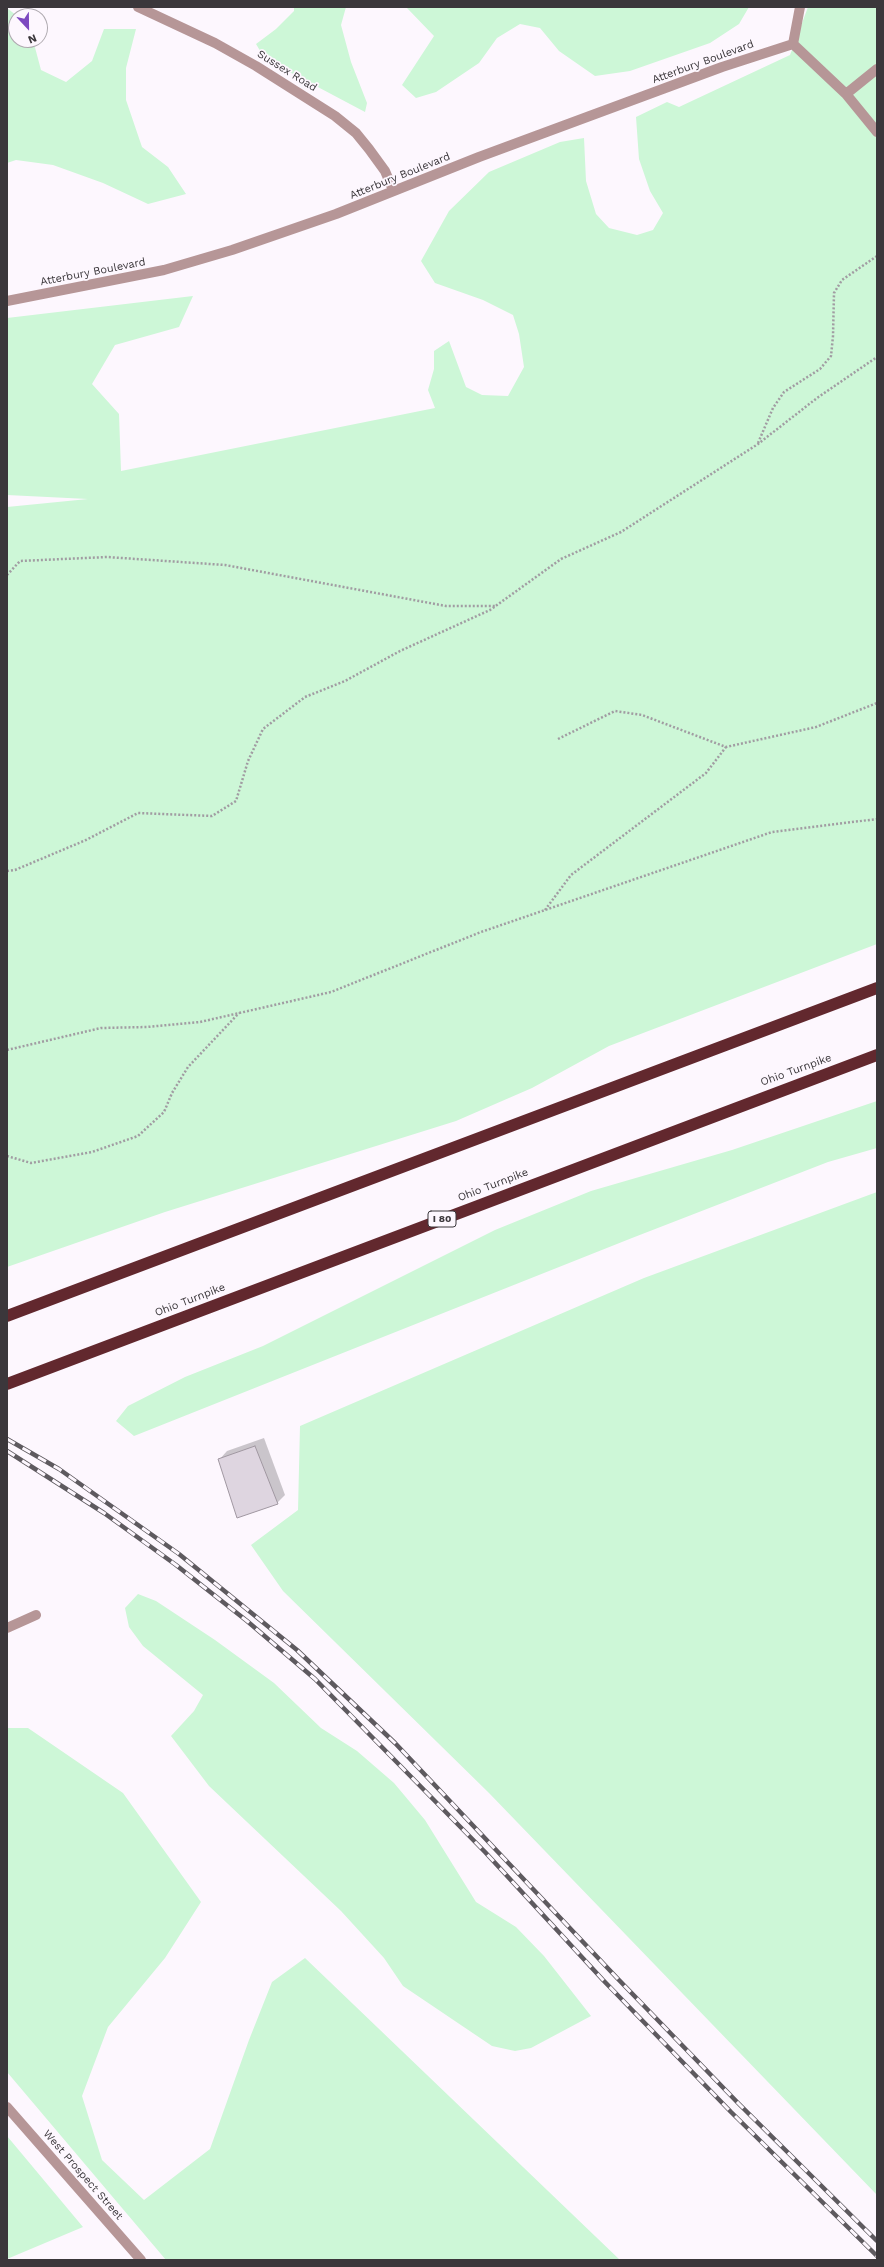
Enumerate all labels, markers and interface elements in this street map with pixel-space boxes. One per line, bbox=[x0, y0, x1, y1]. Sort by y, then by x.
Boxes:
north arrow bbox=[8, 8, 48, 48]
text: N bbox=[26, 31, 39, 46]
street label: Atterbury Boulevard bbox=[650, 38, 756, 86]
street label: Sussex Road bbox=[255, 47, 319, 95]
street label: Atterbury Boulevard bbox=[348, 150, 452, 202]
street label: Atterbury Boulevard bbox=[39, 255, 147, 289]
street label: Ohio Turnpike bbox=[759, 1051, 833, 1089]
street label: Ohio Turnpike bbox=[456, 1165, 530, 1205]
road number: I 80 bbox=[428, 1211, 456, 1227]
street label: Ohio Turnpike bbox=[153, 1280, 227, 1320]
street label: West Prospect Street bbox=[40, 2127, 126, 2223]

